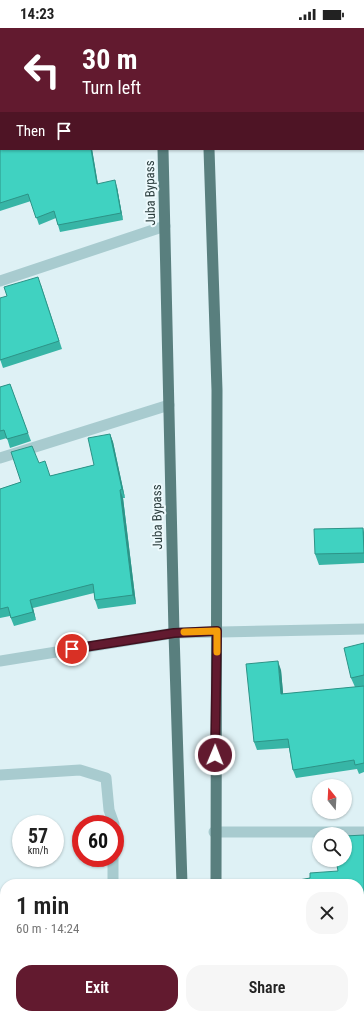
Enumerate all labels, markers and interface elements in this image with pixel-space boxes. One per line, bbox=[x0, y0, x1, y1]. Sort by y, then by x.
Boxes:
text: 14:23 bbox=[20, 5, 54, 23]
text: 30 m bbox=[82, 43, 138, 76]
icon: left bbox=[16, 44, 68, 96]
text: Turn left bbox=[82, 77, 141, 98]
icon: arrive bbox=[53, 120, 75, 142]
text: Then bbox=[16, 122, 45, 140]
street label: Juba Bypass bbox=[142, 160, 158, 226]
street label: Juba Bypass bbox=[149, 484, 165, 550]
pin bbox=[55, 632, 89, 666]
icon: arrive bbox=[61, 638, 83, 660]
position arrow bbox=[194, 734, 236, 776]
north arrow bbox=[312, 779, 352, 819]
map controls bbox=[312, 779, 352, 867]
speed limit sign: 60 bbox=[72, 815, 124, 867]
text: 57 bbox=[28, 824, 48, 848]
button: search bbox=[312, 827, 352, 867]
text: km/h bbox=[28, 845, 48, 856]
text: 1 min bbox=[16, 892, 69, 920]
button: close bbox=[306, 892, 348, 934]
text: 60 m · 14:24 bbox=[16, 921, 79, 936]
button: Exit bbox=[16, 965, 178, 1011]
button: Share bbox=[186, 965, 348, 1011]

